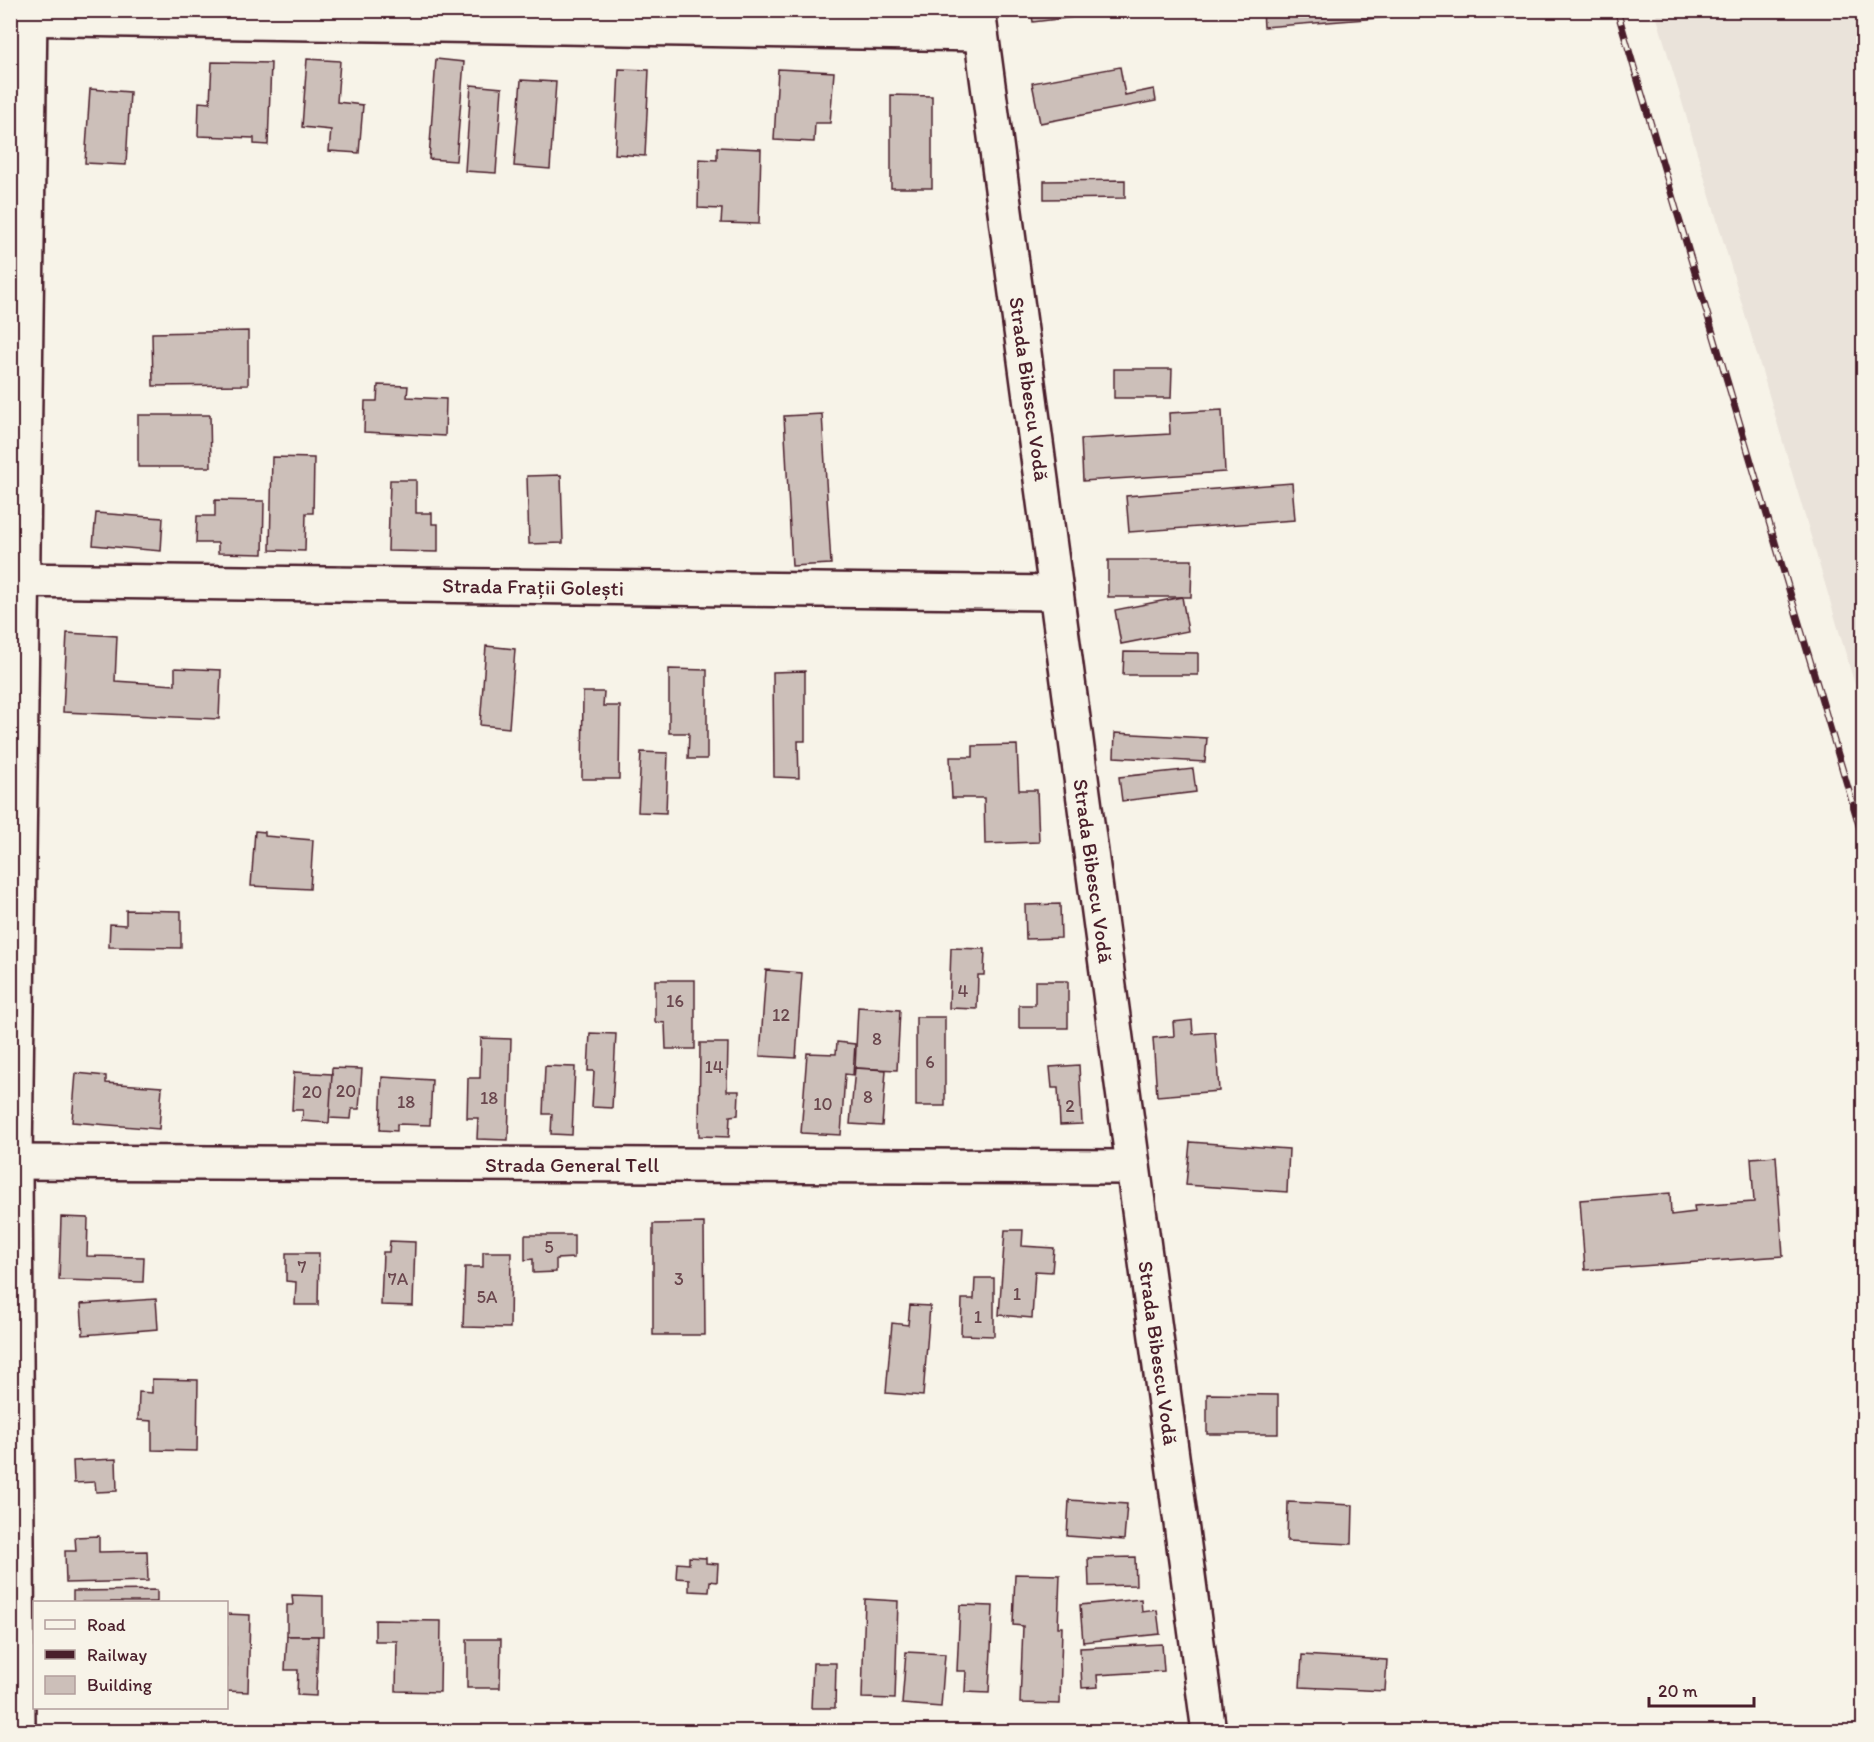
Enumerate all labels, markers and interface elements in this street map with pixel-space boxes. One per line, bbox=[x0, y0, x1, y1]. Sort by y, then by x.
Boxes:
street label: Strada Bibescu Vodă bbox=[1004, 295, 1055, 483]
street label: Strada Frații Golești bbox=[442, 572, 624, 601]
street label: Strada Bibescu Vodă bbox=[1068, 777, 1119, 965]
house number: 4 bbox=[958, 980, 969, 1002]
house number: 16 bbox=[666, 990, 684, 1012]
house number: 12 bbox=[772, 1004, 790, 1026]
house number: 8 bbox=[872, 1028, 882, 1050]
house number: 6 bbox=[925, 1051, 935, 1073]
house number: 14 bbox=[704, 1056, 724, 1078]
house number: 20 bbox=[336, 1080, 356, 1102]
house number: 20 bbox=[302, 1081, 322, 1103]
house number: 8 bbox=[863, 1086, 873, 1108]
house number: 18 bbox=[480, 1087, 498, 1109]
house number: 18 bbox=[397, 1091, 415, 1113]
house number: 10 bbox=[813, 1093, 833, 1115]
house number: 2 bbox=[1065, 1095, 1075, 1117]
street label: Strada General Tell bbox=[485, 1152, 659, 1177]
house number: 5 bbox=[544, 1236, 554, 1258]
house number: 7 bbox=[298, 1256, 307, 1278]
street label: Strada Bibescu Vodă bbox=[1133, 1259, 1184, 1447]
house number: 7A bbox=[388, 1268, 409, 1290]
house number: 3 bbox=[674, 1268, 684, 1290]
house number: 1 bbox=[1013, 1283, 1021, 1305]
house number: 5A bbox=[477, 1286, 498, 1308]
house number: 1 bbox=[974, 1306, 982, 1328]
legend bbox=[33, 1601, 228, 1709]
text: Road bbox=[87, 1614, 126, 1636]
text: Railway bbox=[87, 1644, 148, 1666]
scale bar bbox=[1649, 1670, 1754, 1708]
text: Building bbox=[87, 1674, 153, 1696]
text: 20 m bbox=[1658, 1680, 1698, 1702]

